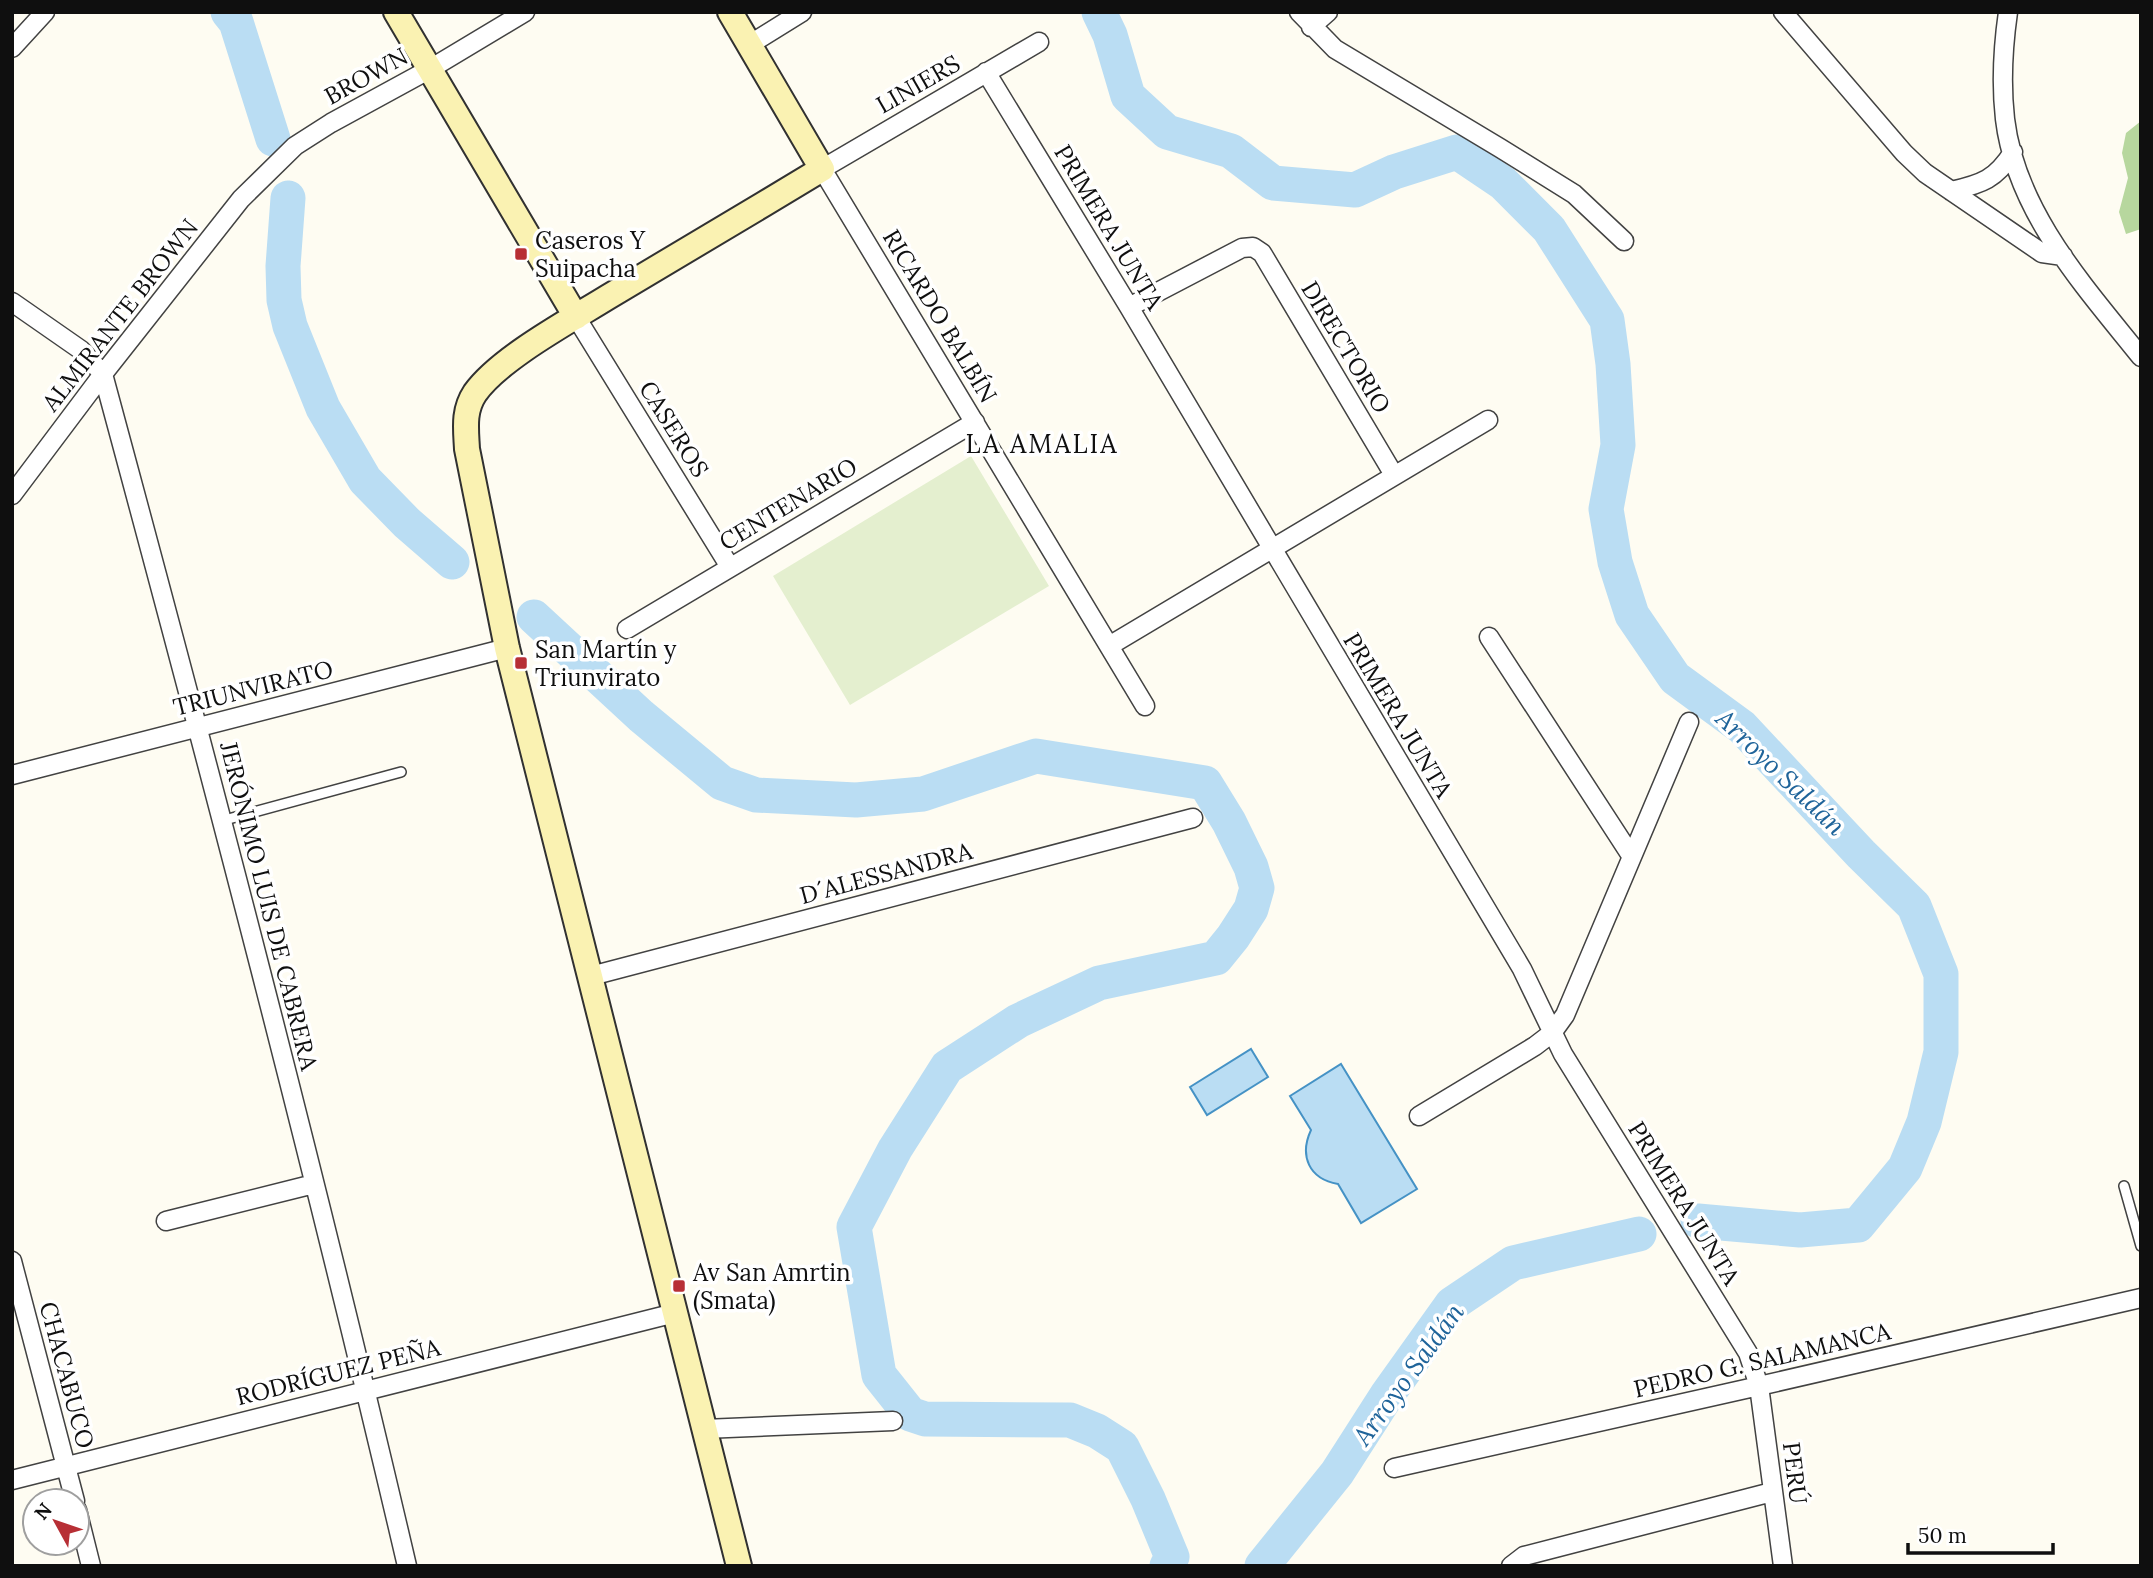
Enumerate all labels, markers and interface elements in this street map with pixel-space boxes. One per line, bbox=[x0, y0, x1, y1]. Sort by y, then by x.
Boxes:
street label: BROWN bbox=[319, 40, 413, 112]
street label: LINIERS bbox=[870, 48, 966, 120]
street label: PRIMERA JUNTA bbox=[1048, 139, 1171, 316]
street label: ALMIRANTE BROWN bbox=[35, 213, 205, 418]
street label: RICARDO BALBÍN bbox=[876, 224, 1004, 408]
place label: Caseros Y Suipacha bbox=[535, 225, 646, 284]
marker: Caseros Y Suipacha bbox=[513, 246, 529, 262]
street label: DIRECTORIO bbox=[1294, 275, 1398, 419]
street label: CASEROS bbox=[632, 375, 716, 483]
district label: LA AMALIA bbox=[965, 427, 1119, 460]
street label: CENTENARIO bbox=[713, 451, 863, 557]
street label: PRIMERA JUNTA bbox=[1337, 627, 1460, 804]
place label: San Martín y Triunvirato bbox=[535, 634, 677, 693]
street label: TRIUNVIRATO bbox=[170, 653, 336, 723]
marker: San Martín y Triunvirato bbox=[513, 655, 529, 671]
water label: Arroyo Saldán bbox=[1708, 701, 1853, 842]
street label: JERÓNIMO LUIS DE CABRERA bbox=[213, 738, 325, 1074]
street label: D´ALESSANDRA bbox=[796, 835, 977, 911]
street label: PRIMERA JUNTA bbox=[1621, 1115, 1747, 1291]
place label: Av San Amrtin (Smata) bbox=[692, 1257, 851, 1316]
marker: Av San Amrtin (Smata) bbox=[671, 1278, 687, 1294]
water label: Arroyo Saldán bbox=[1345, 1296, 1471, 1452]
street label: CHACABUCO bbox=[33, 1298, 101, 1452]
street label: PEDRO G. SALAMANCA bbox=[1631, 1315, 1894, 1405]
street label: RODRÍGUEZ PEÑA bbox=[233, 1331, 444, 1412]
street label: PERÚ bbox=[1776, 1440, 1814, 1506]
north arrow bbox=[21, 1487, 91, 1557]
text: N bbox=[29, 1497, 57, 1524]
scale bar bbox=[1908, 1512, 2053, 1556]
text: 50 m bbox=[1918, 1522, 1967, 1549]

